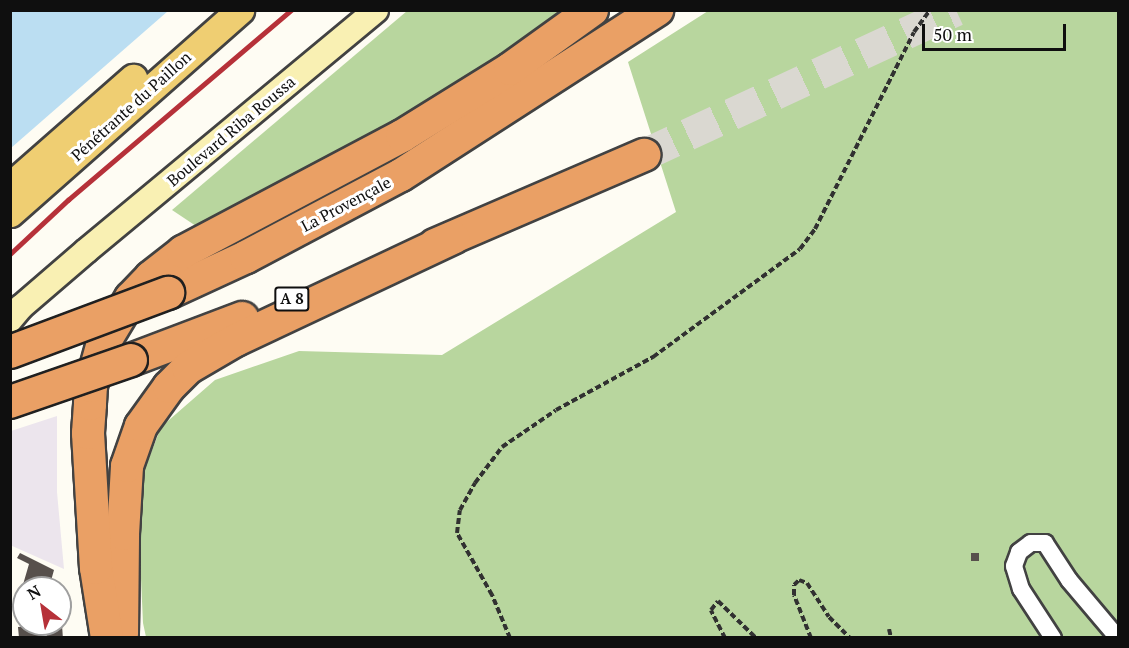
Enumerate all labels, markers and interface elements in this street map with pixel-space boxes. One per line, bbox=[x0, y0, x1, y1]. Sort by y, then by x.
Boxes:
scale bar bbox=[925, 12, 1069, 50]
text: 50 m bbox=[933, 22, 972, 46]
street label: Pénétrante du Paillon bbox=[67, 47, 195, 165]
street label: Boulevard Riba Roussa bbox=[163, 72, 299, 190]
street label: La Provençale bbox=[298, 172, 394, 236]
road number: A 8 bbox=[274, 287, 310, 311]
north arrow bbox=[12, 576, 72, 636]
text: N bbox=[23, 580, 45, 605]

